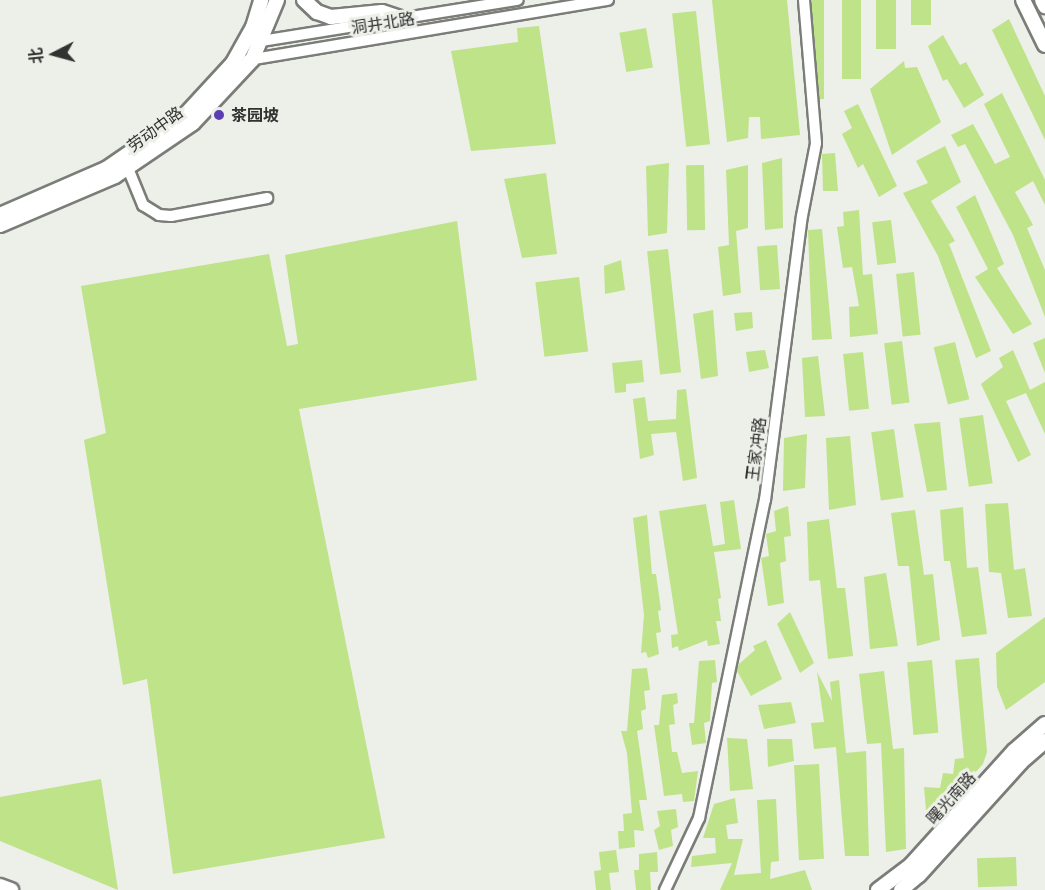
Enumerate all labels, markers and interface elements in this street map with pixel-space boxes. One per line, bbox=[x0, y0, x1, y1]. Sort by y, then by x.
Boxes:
street label: 洞井北路 bbox=[350, 9, 416, 37]
north arrow bbox=[24, 24, 84, 84]
text: 北 bbox=[25, 47, 47, 65]
street label: 劳动中路 bbox=[123, 102, 187, 156]
place label: 茶园坡 bbox=[231, 105, 279, 125]
marker: 茶园坡 bbox=[212, 108, 226, 122]
street label: 王家冲路 bbox=[743, 416, 769, 482]
street label: 曙光南路 bbox=[922, 768, 980, 828]

